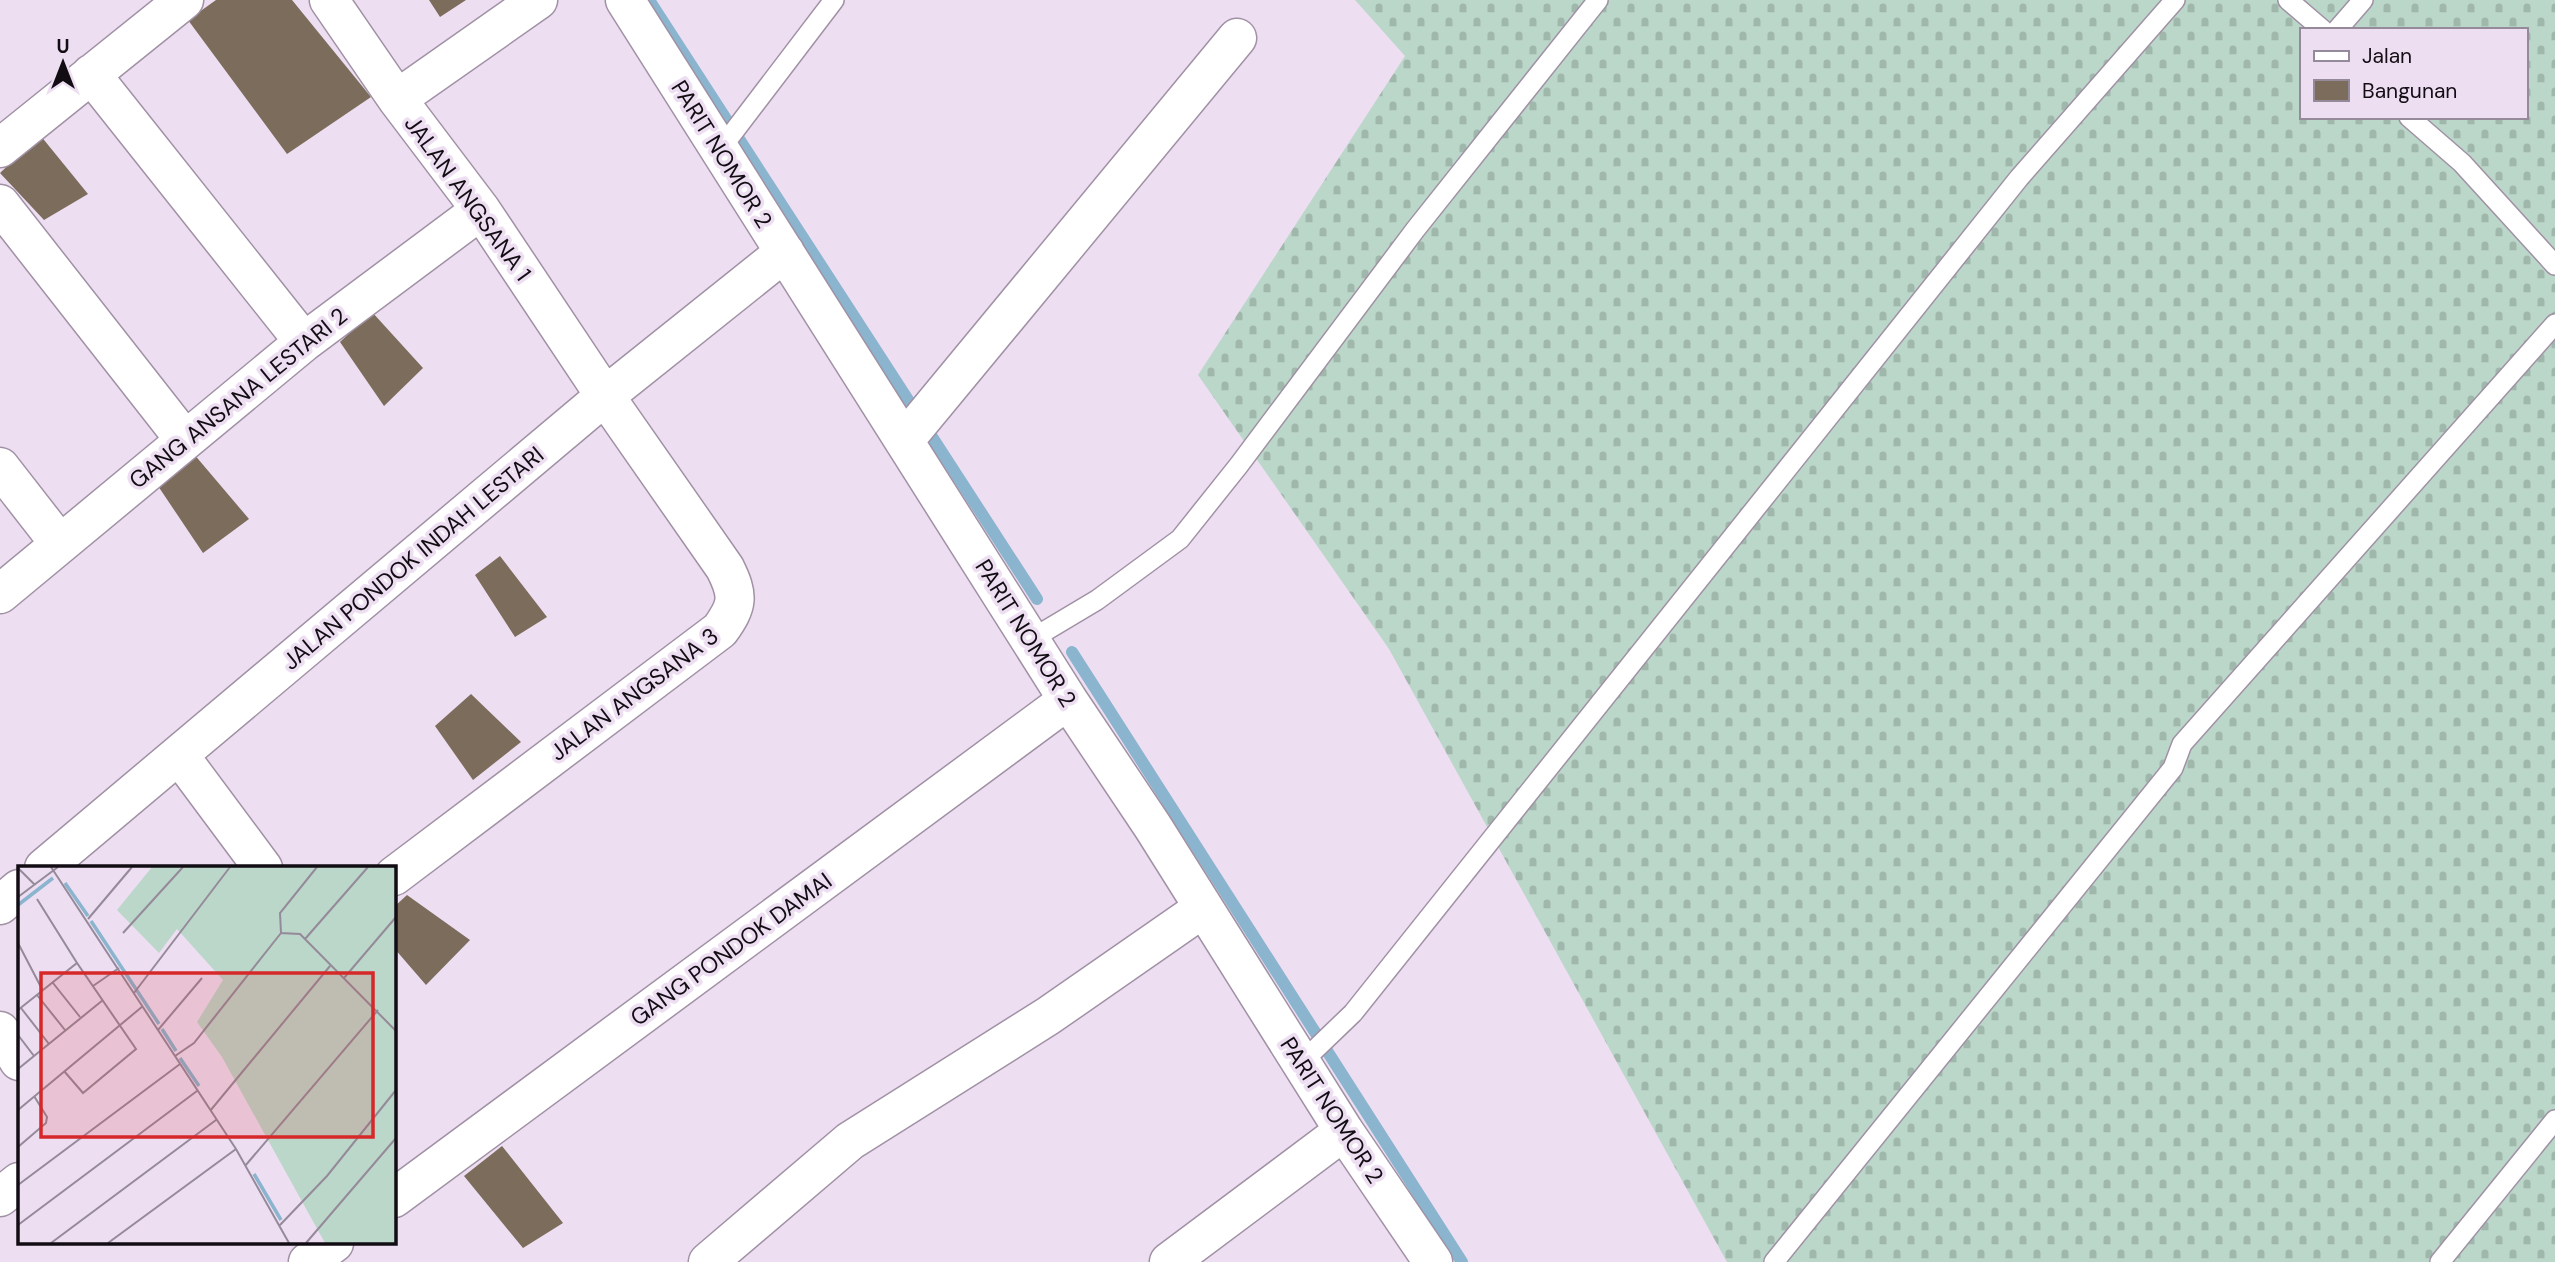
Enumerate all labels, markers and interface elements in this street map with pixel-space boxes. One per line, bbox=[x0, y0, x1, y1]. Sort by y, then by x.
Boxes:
north arrow bbox=[28, 28, 98, 98]
legend bbox=[2300, 28, 2527, 119]
text: U bbox=[56, 34, 70, 59]
text: Jalan bbox=[2362, 42, 2412, 70]
street label: PARIT NOMOR 2 bbox=[665, 75, 779, 233]
text: Bangunan bbox=[2362, 77, 2457, 105]
street label: JALAN ANGSANA 1 bbox=[398, 109, 538, 287]
street label: GANG ANSANA LESTARI 2 bbox=[123, 301, 353, 495]
street label: JALAN PONDOK INDAH LESTARI bbox=[276, 440, 550, 676]
street label: PARIT NOMOR 2 bbox=[969, 554, 1083, 712]
street label: JALAN ANGSANA 3 bbox=[544, 621, 724, 767]
inset map bbox=[18, 866, 396, 1244]
street label: GANG PONDOK DAMAI bbox=[624, 866, 838, 1032]
street label: PARIT NOMOR 2 bbox=[1274, 1031, 1390, 1189]

